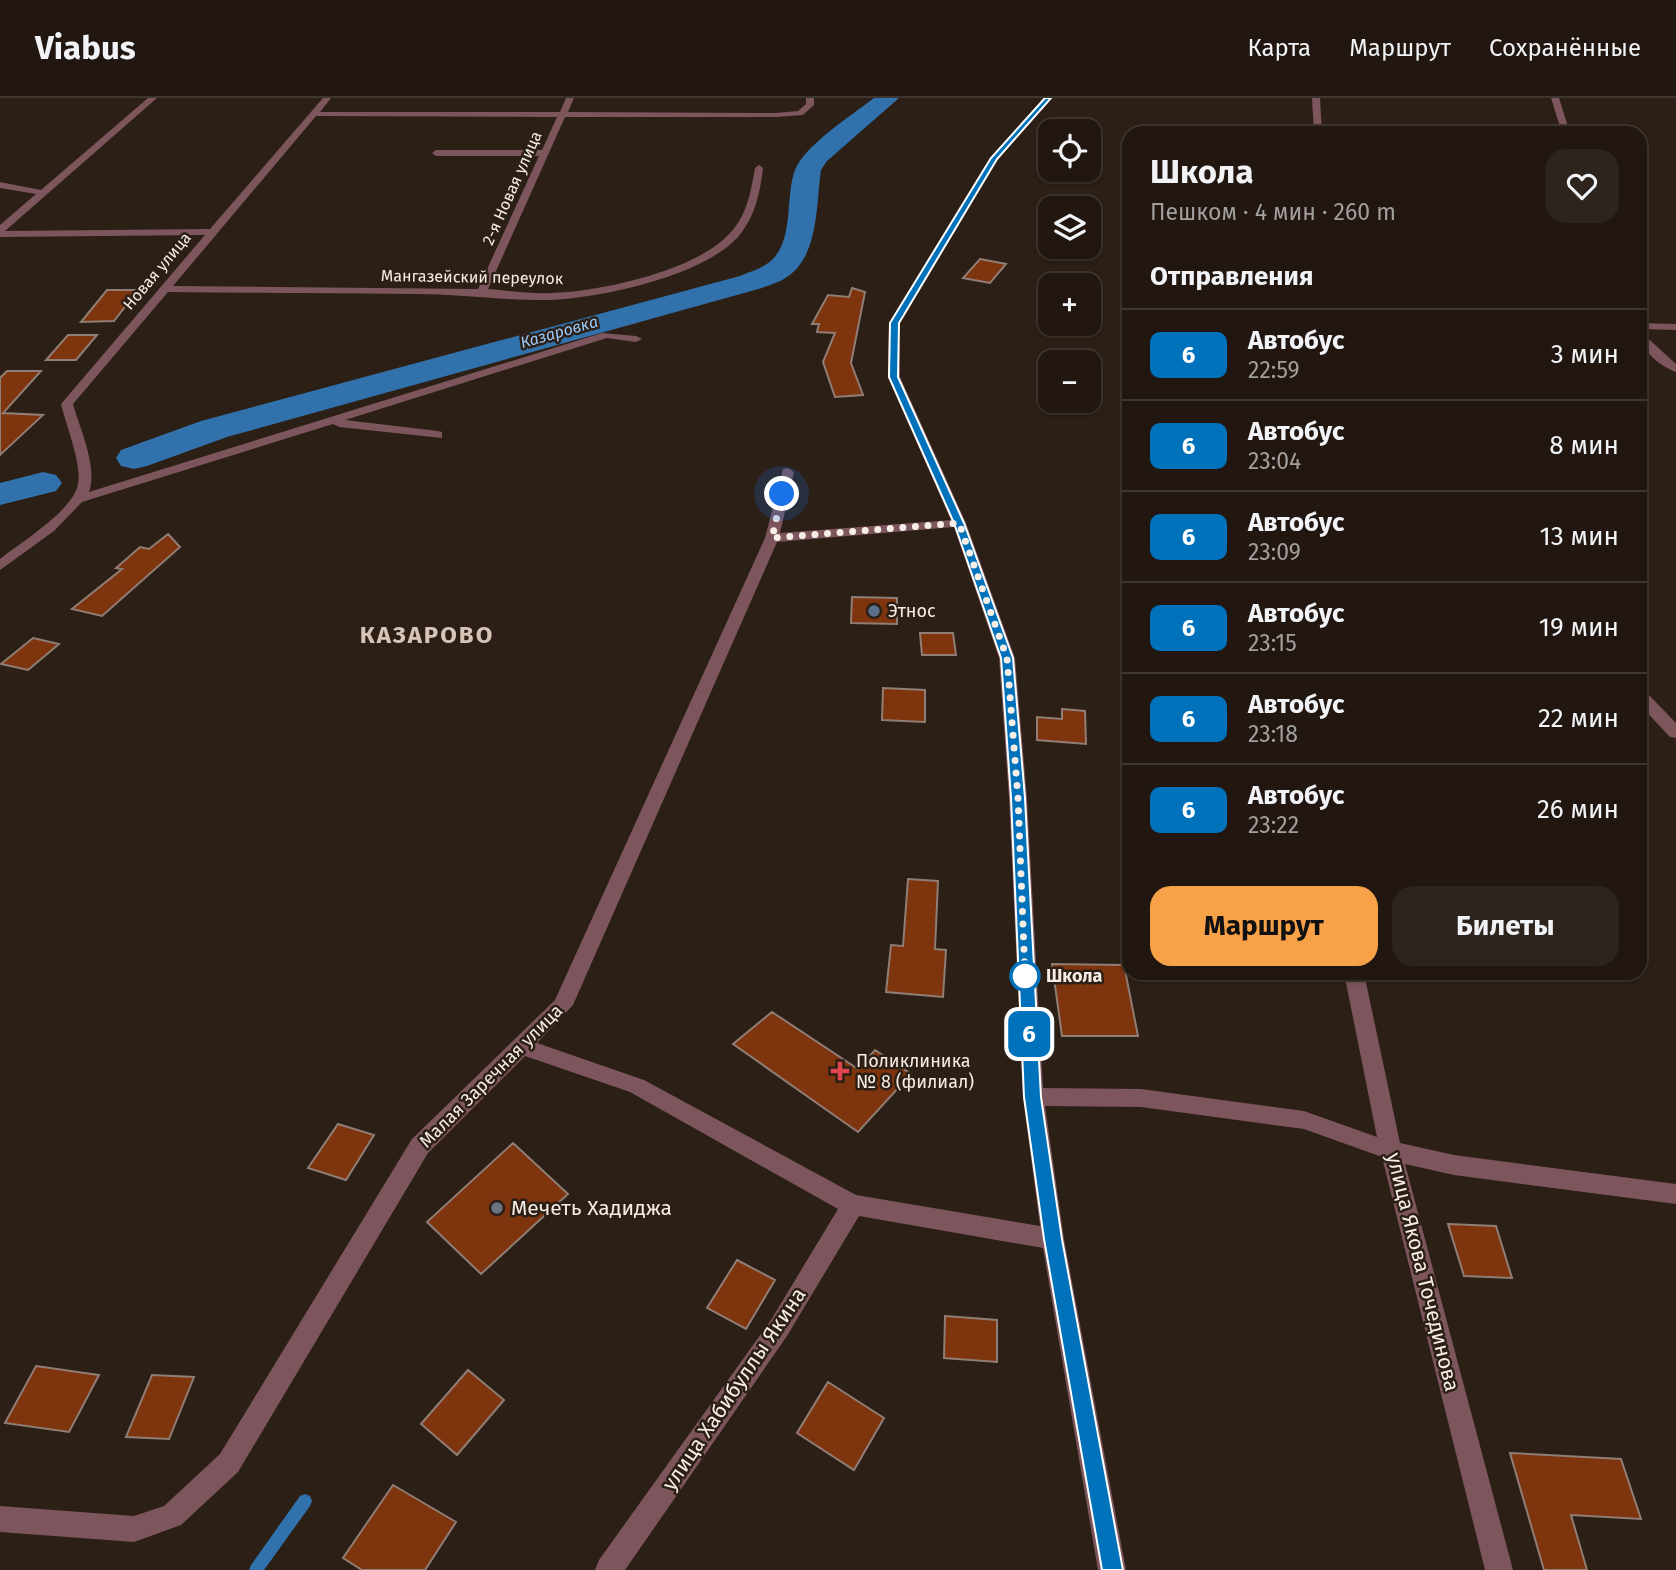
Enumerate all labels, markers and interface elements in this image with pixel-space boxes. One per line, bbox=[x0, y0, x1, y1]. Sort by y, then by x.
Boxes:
text: Viabus bbox=[35, 28, 136, 68]
text: Карта bbox=[1248, 34, 1311, 62]
text: Маршрут bbox=[1349, 34, 1451, 62]
text: Сохранённые bbox=[1489, 34, 1641, 62]
map controls bbox=[1038, 119, 1101, 413]
button: locate bbox=[1038, 119, 1101, 182]
street label: 2-я Новая улица bbox=[478, 128, 546, 248]
button: heart bbox=[1545, 149, 1619, 223]
text: Школа bbox=[1150, 152, 1254, 192]
button: layers bbox=[1038, 196, 1101, 259]
text: Пешком · 4 мин · 260 m bbox=[1150, 198, 1396, 226]
street label: Новая улица bbox=[119, 228, 195, 314]
text: Отправления bbox=[1150, 261, 1313, 292]
street label: Мангазейский переулок bbox=[381, 266, 564, 288]
button: + bbox=[1038, 273, 1101, 336]
water label: Казаровка bbox=[518, 312, 600, 352]
text: Автобус bbox=[1248, 325, 1345, 356]
text: 3 мин bbox=[1551, 339, 1619, 370]
text: 6 bbox=[1182, 341, 1195, 369]
button: − bbox=[1038, 350, 1101, 413]
text: 22:59 bbox=[1248, 356, 1300, 384]
text: Автобус bbox=[1248, 416, 1345, 447]
text: 8 мин bbox=[1549, 430, 1619, 461]
text: 6 bbox=[1182, 432, 1195, 460]
text: 23:04 bbox=[1248, 447, 1301, 475]
your location bbox=[764, 476, 799, 511]
text: Автобус bbox=[1248, 507, 1345, 538]
text: 13 мин bbox=[1539, 521, 1619, 552]
text: 6 bbox=[1182, 523, 1195, 551]
text: 23:09 bbox=[1248, 538, 1301, 566]
text: Автобус bbox=[1248, 598, 1345, 629]
place label: Этнос bbox=[888, 600, 936, 622]
marker: Этнос bbox=[866, 603, 882, 619]
text: 19 мин bbox=[1539, 612, 1619, 643]
text: 6 bbox=[1182, 614, 1195, 642]
district label: КАЗАРОВО bbox=[360, 621, 494, 649]
text: 23:15 bbox=[1248, 629, 1297, 657]
text: Автобус bbox=[1248, 689, 1345, 720]
text: 22 мин bbox=[1538, 703, 1619, 734]
text: 6 bbox=[1182, 705, 1195, 733]
text: 23:18 bbox=[1248, 720, 1298, 748]
text: Автобус bbox=[1248, 780, 1345, 811]
text: 26 мин bbox=[1537, 794, 1619, 825]
text: 6 bbox=[1182, 796, 1195, 824]
text: 23:22 bbox=[1248, 811, 1299, 839]
button: Маршрут bbox=[1150, 886, 1378, 966]
button: Билеты bbox=[1392, 886, 1619, 966]
marker: Школа bbox=[1010, 961, 1040, 991]
place label: Школа bbox=[1046, 965, 1103, 987]
street label: Малая Заречная улица bbox=[415, 1000, 567, 1152]
line badge: 6 bbox=[1006, 1011, 1052, 1057]
text: 6 bbox=[1022, 1020, 1036, 1048]
place label: Поликлиника № 8 (филиал) bbox=[856, 1050, 974, 1093]
marker: Поликлиника № 8 (филиал) bbox=[830, 1061, 850, 1081]
street label: улица Якова Точединова bbox=[1381, 1150, 1465, 1394]
place label: Мечеть Хадиджа bbox=[511, 1195, 672, 1221]
marker: Мечеть Хадиджа bbox=[489, 1200, 505, 1216]
street label: улица Хабибуллы Якина bbox=[656, 1283, 812, 1495]

